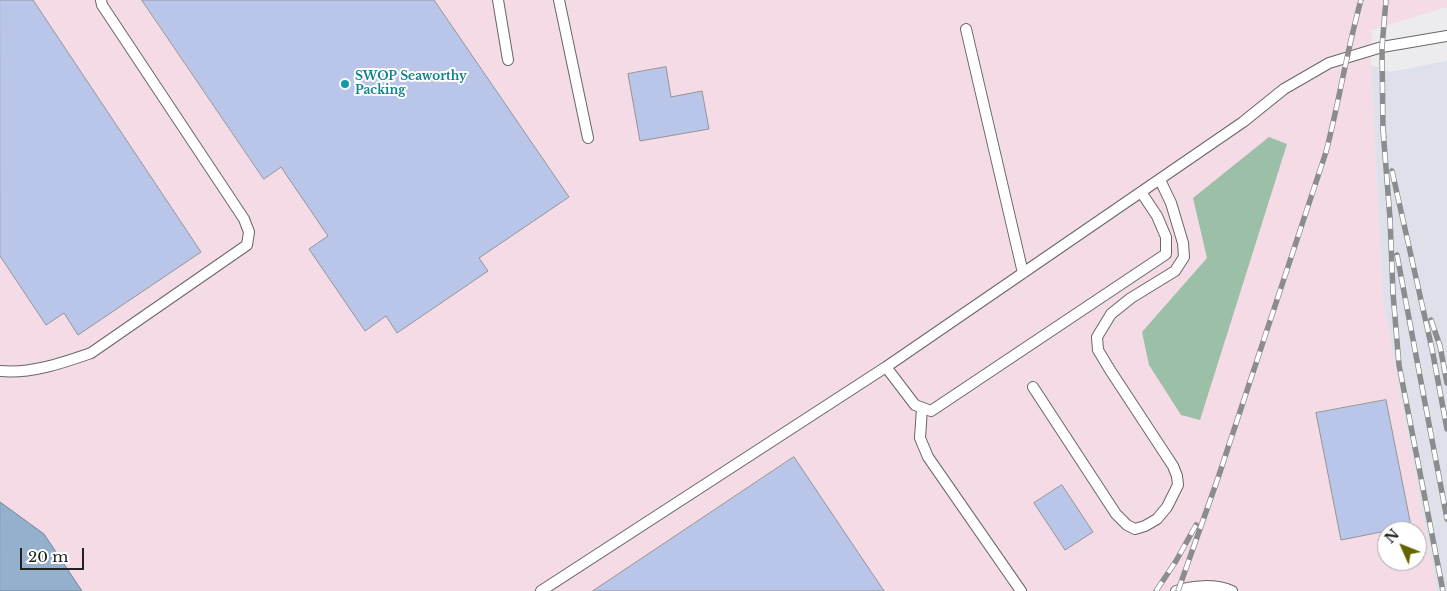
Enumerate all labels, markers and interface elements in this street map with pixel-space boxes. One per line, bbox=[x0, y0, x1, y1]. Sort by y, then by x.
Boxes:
place label: SWOP Seaworthy Packing bbox=[355, 70, 467, 98]
marker: SWOP Seaworthy Packing bbox=[339, 78, 351, 90]
north arrow bbox=[1377, 521, 1427, 571]
text: N bbox=[1381, 525, 1403, 547]
scale bar bbox=[22, 538, 86, 570]
text: 20 m bbox=[28, 547, 68, 566]

